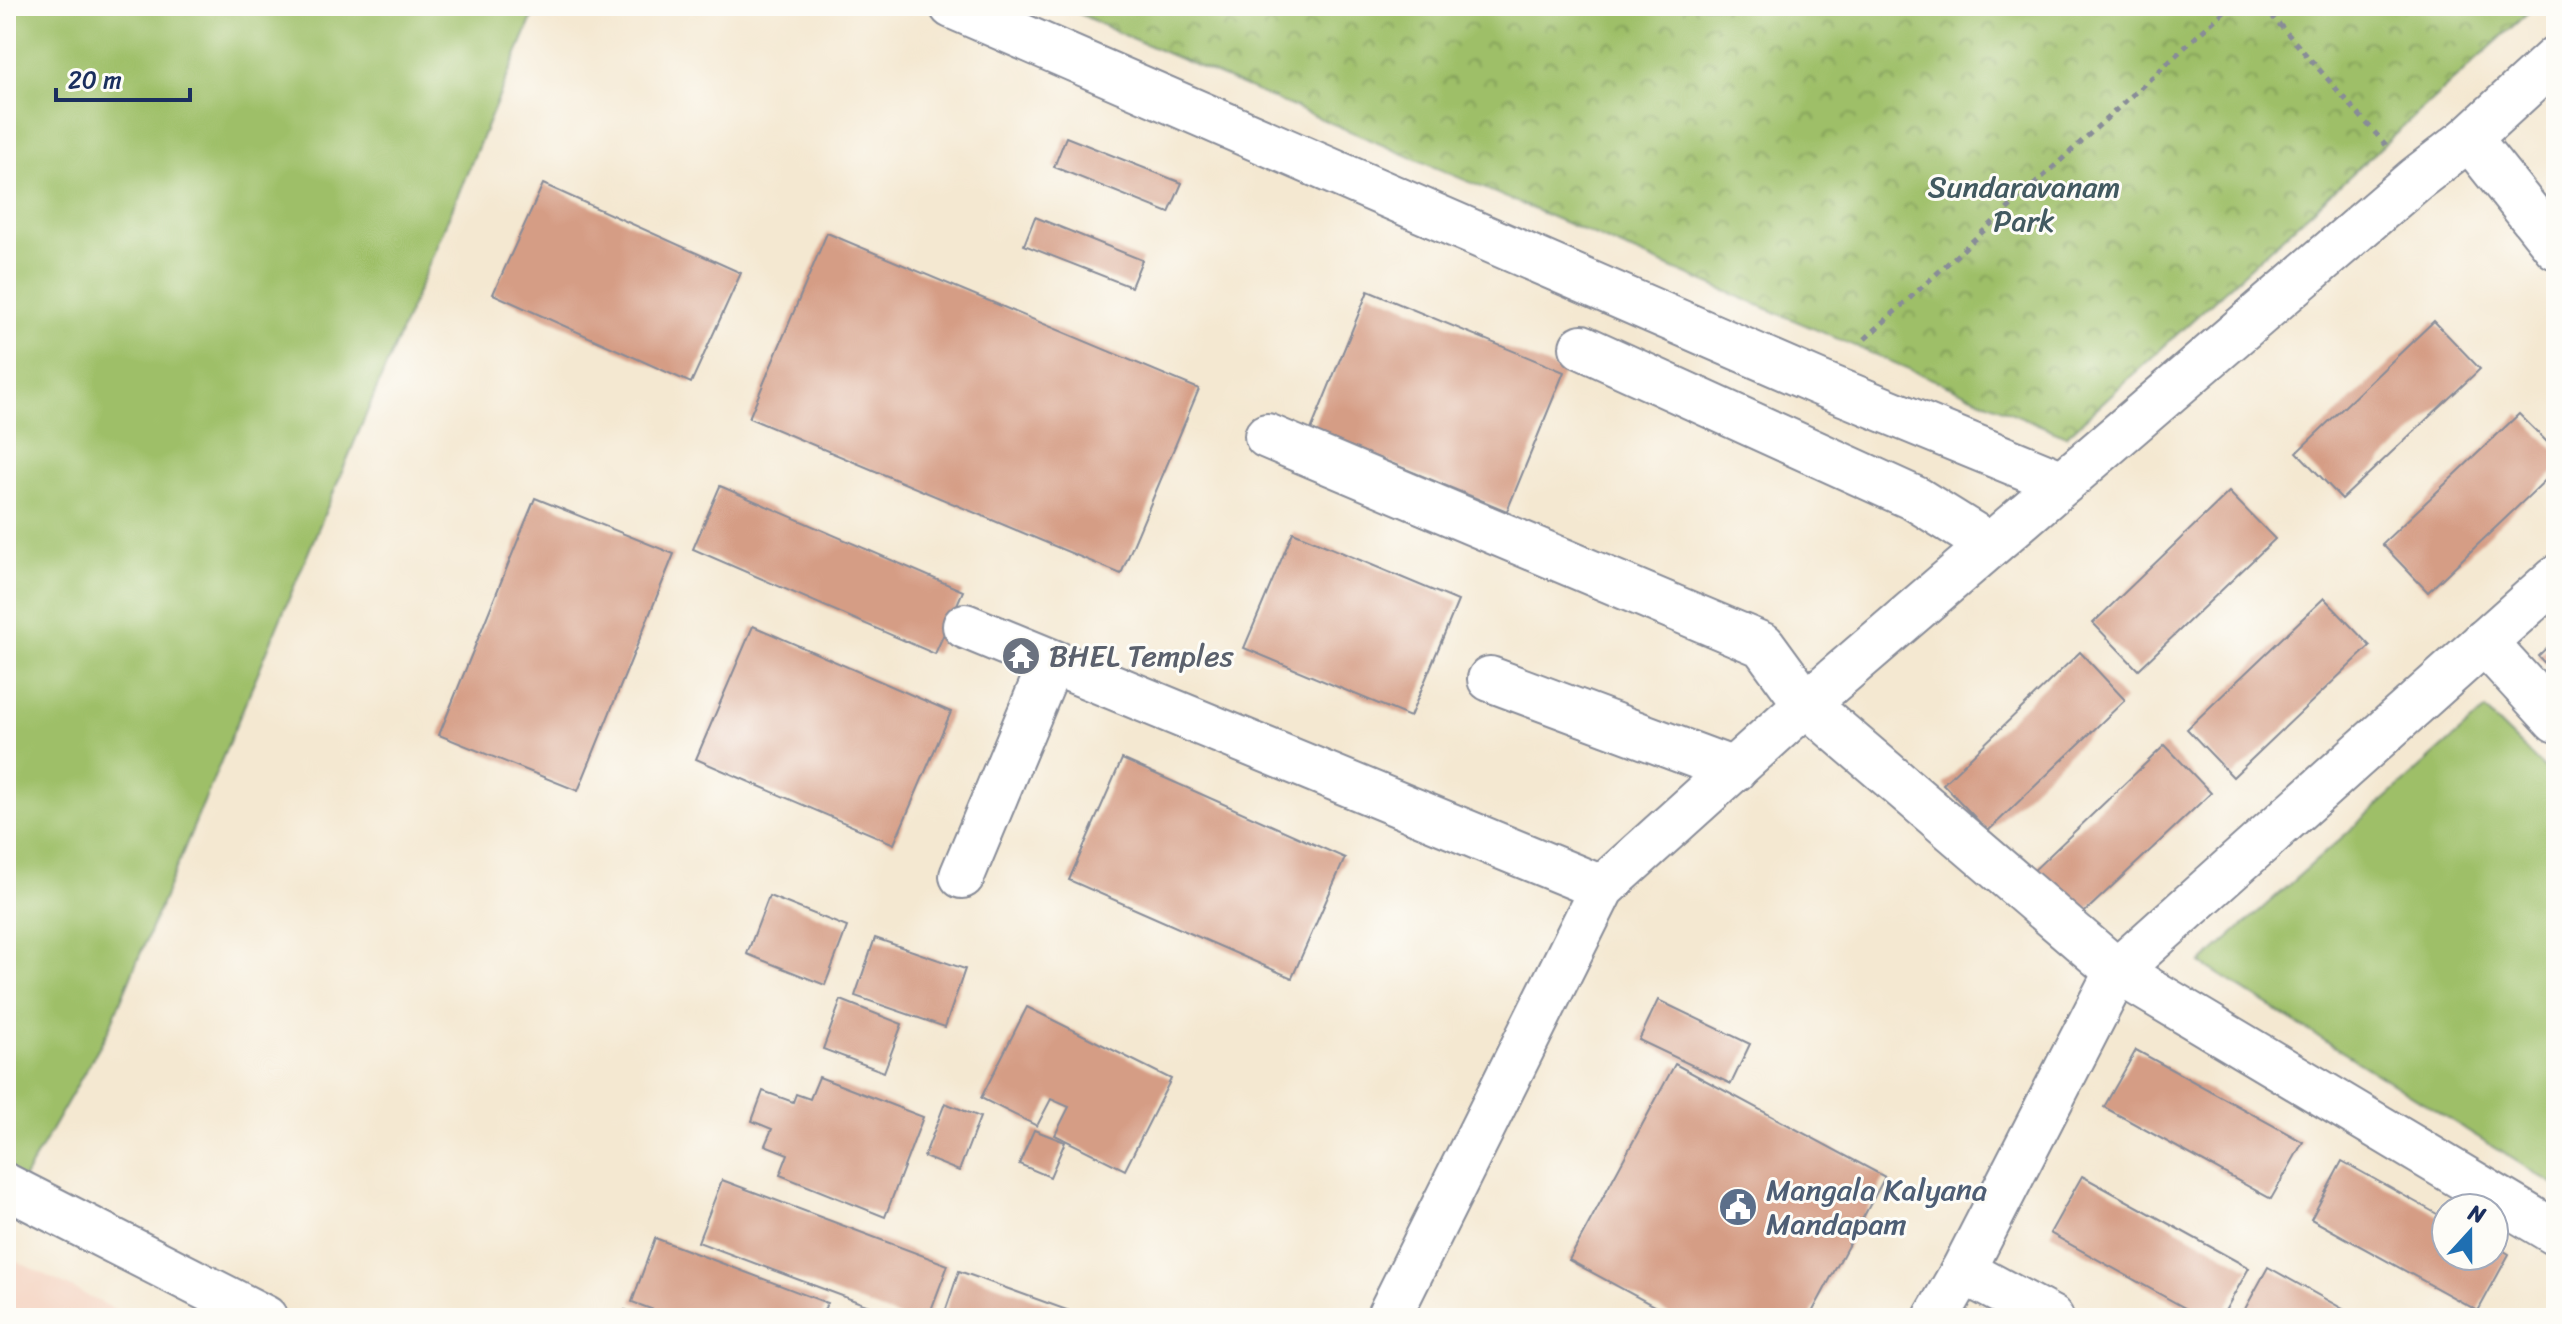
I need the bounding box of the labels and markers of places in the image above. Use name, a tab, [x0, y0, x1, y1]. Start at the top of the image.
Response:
place label: BHEL Temples	[1049, 629, 1234, 683]
temple icon: BHEL Temples	[1000, 635, 1042, 677]
place label: Mangala Kalyana Mandapam	[1766, 1163, 1987, 1251]
public building icon: Mangala Kalyana Mandapam	[1717, 1186, 1759, 1228]

